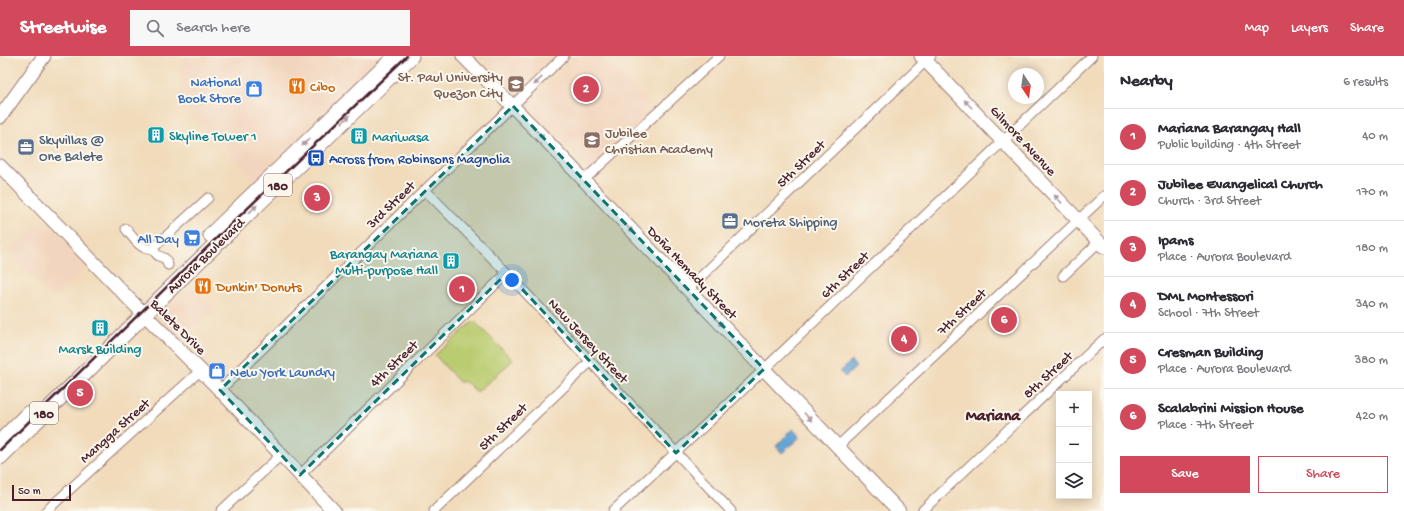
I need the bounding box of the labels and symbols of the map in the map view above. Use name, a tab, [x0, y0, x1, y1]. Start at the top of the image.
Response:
north arrow	[1008, 68, 1044, 104]
place label: St. Paul University Quezon City	[398, 70, 503, 103]
school or university icon: St. Paul University Quezon City	[506, 74, 526, 94]
pin: 2	[573, 74, 599, 104]
place label: National Book Store	[177, 75, 242, 108]
restaurant icon: Cibo	[287, 76, 307, 96]
one-way arrow	[533, 76, 543, 86]
shop icon: National Book Store	[244, 79, 264, 99]
place label: Cibo	[310, 80, 335, 97]
one-way arrow	[963, 99, 973, 109]
street label: Gilmore Avenue	[985, 103, 1060, 181]
one-way arrow	[341, 114, 351, 124]
building icon: Skyline Tower 1	[146, 125, 166, 145]
building icon: Mariwasa	[349, 126, 369, 146]
place label: Jubilee Christian Academy	[605, 126, 713, 159]
place label: Skyline Tower 1	[169, 129, 257, 146]
one-way arrow	[535, 129, 545, 139]
place label: Mariwasa	[372, 130, 430, 147]
school or university icon: Jubilee Christian Academy	[582, 130, 602, 150]
place label: Skyvillas @ One Balete	[39, 133, 104, 166]
office icon: Skyvillas @ One Balete	[16, 137, 36, 157]
one-way arrow	[301, 137, 311, 147]
street label: 5th Street	[774, 137, 831, 192]
bus stop icon: Across from Robinsons Magnolia	[306, 148, 326, 168]
place label: Across from Robinsons Magnolia	[329, 152, 511, 169]
road number: 180	[264, 174, 292, 196]
street label: 3rd Street	[363, 178, 421, 234]
pin: 3	[304, 183, 330, 213]
one-way arrow	[1053, 193, 1062, 204]
one-way arrow	[248, 204, 258, 214]
office icon: Moreta Shipping	[720, 211, 740, 231]
street label: Aurora Boulevard	[164, 214, 250, 298]
place label: Moreta Shipping	[743, 215, 837, 232]
one-way arrow	[625, 223, 634, 233]
street label: Doña Hemady Street	[642, 223, 741, 325]
supermarket icon: All Day	[182, 228, 202, 248]
place label: All Day	[137, 232, 179, 249]
place label: Barangay Mariana Multi-purpose Hall	[329, 247, 439, 280]
street label: 6th Street	[818, 248, 874, 303]
building icon: Barangay Mariana Multi-purpose Hall	[441, 251, 461, 271]
your location	[502, 270, 522, 290]
pin: 1	[449, 274, 475, 304]
restaurant icon: Dunkin' Donuts	[193, 276, 213, 296]
place label: Dunkin' Donuts	[215, 280, 302, 297]
street label: 7th Street	[934, 285, 992, 341]
street label: Balete Drive	[145, 296, 209, 360]
street label: New Jersey Street	[543, 296, 632, 389]
pin: 6	[991, 305, 1017, 335]
one-way arrow	[714, 317, 724, 327]
building icon: Marsk Building	[90, 318, 110, 338]
pin: 4	[891, 324, 917, 354]
street label: 4th Street	[367, 337, 423, 392]
place label: Marsk Building	[59, 342, 141, 359]
street label: 8th Street	[1020, 348, 1078, 403]
shop icon: New York Laundry	[207, 361, 227, 381]
place label: New York Laundry	[230, 365, 335, 382]
pin: 5	[67, 378, 93, 408]
street label: Mangga Street	[77, 395, 155, 468]
street label: 5th Street	[476, 400, 533, 455]
road number: 180	[30, 402, 58, 424]
district label: Mariana	[966, 408, 1021, 427]
one-way arrow	[804, 412, 813, 422]
scale bar	[12, 483, 71, 502]

